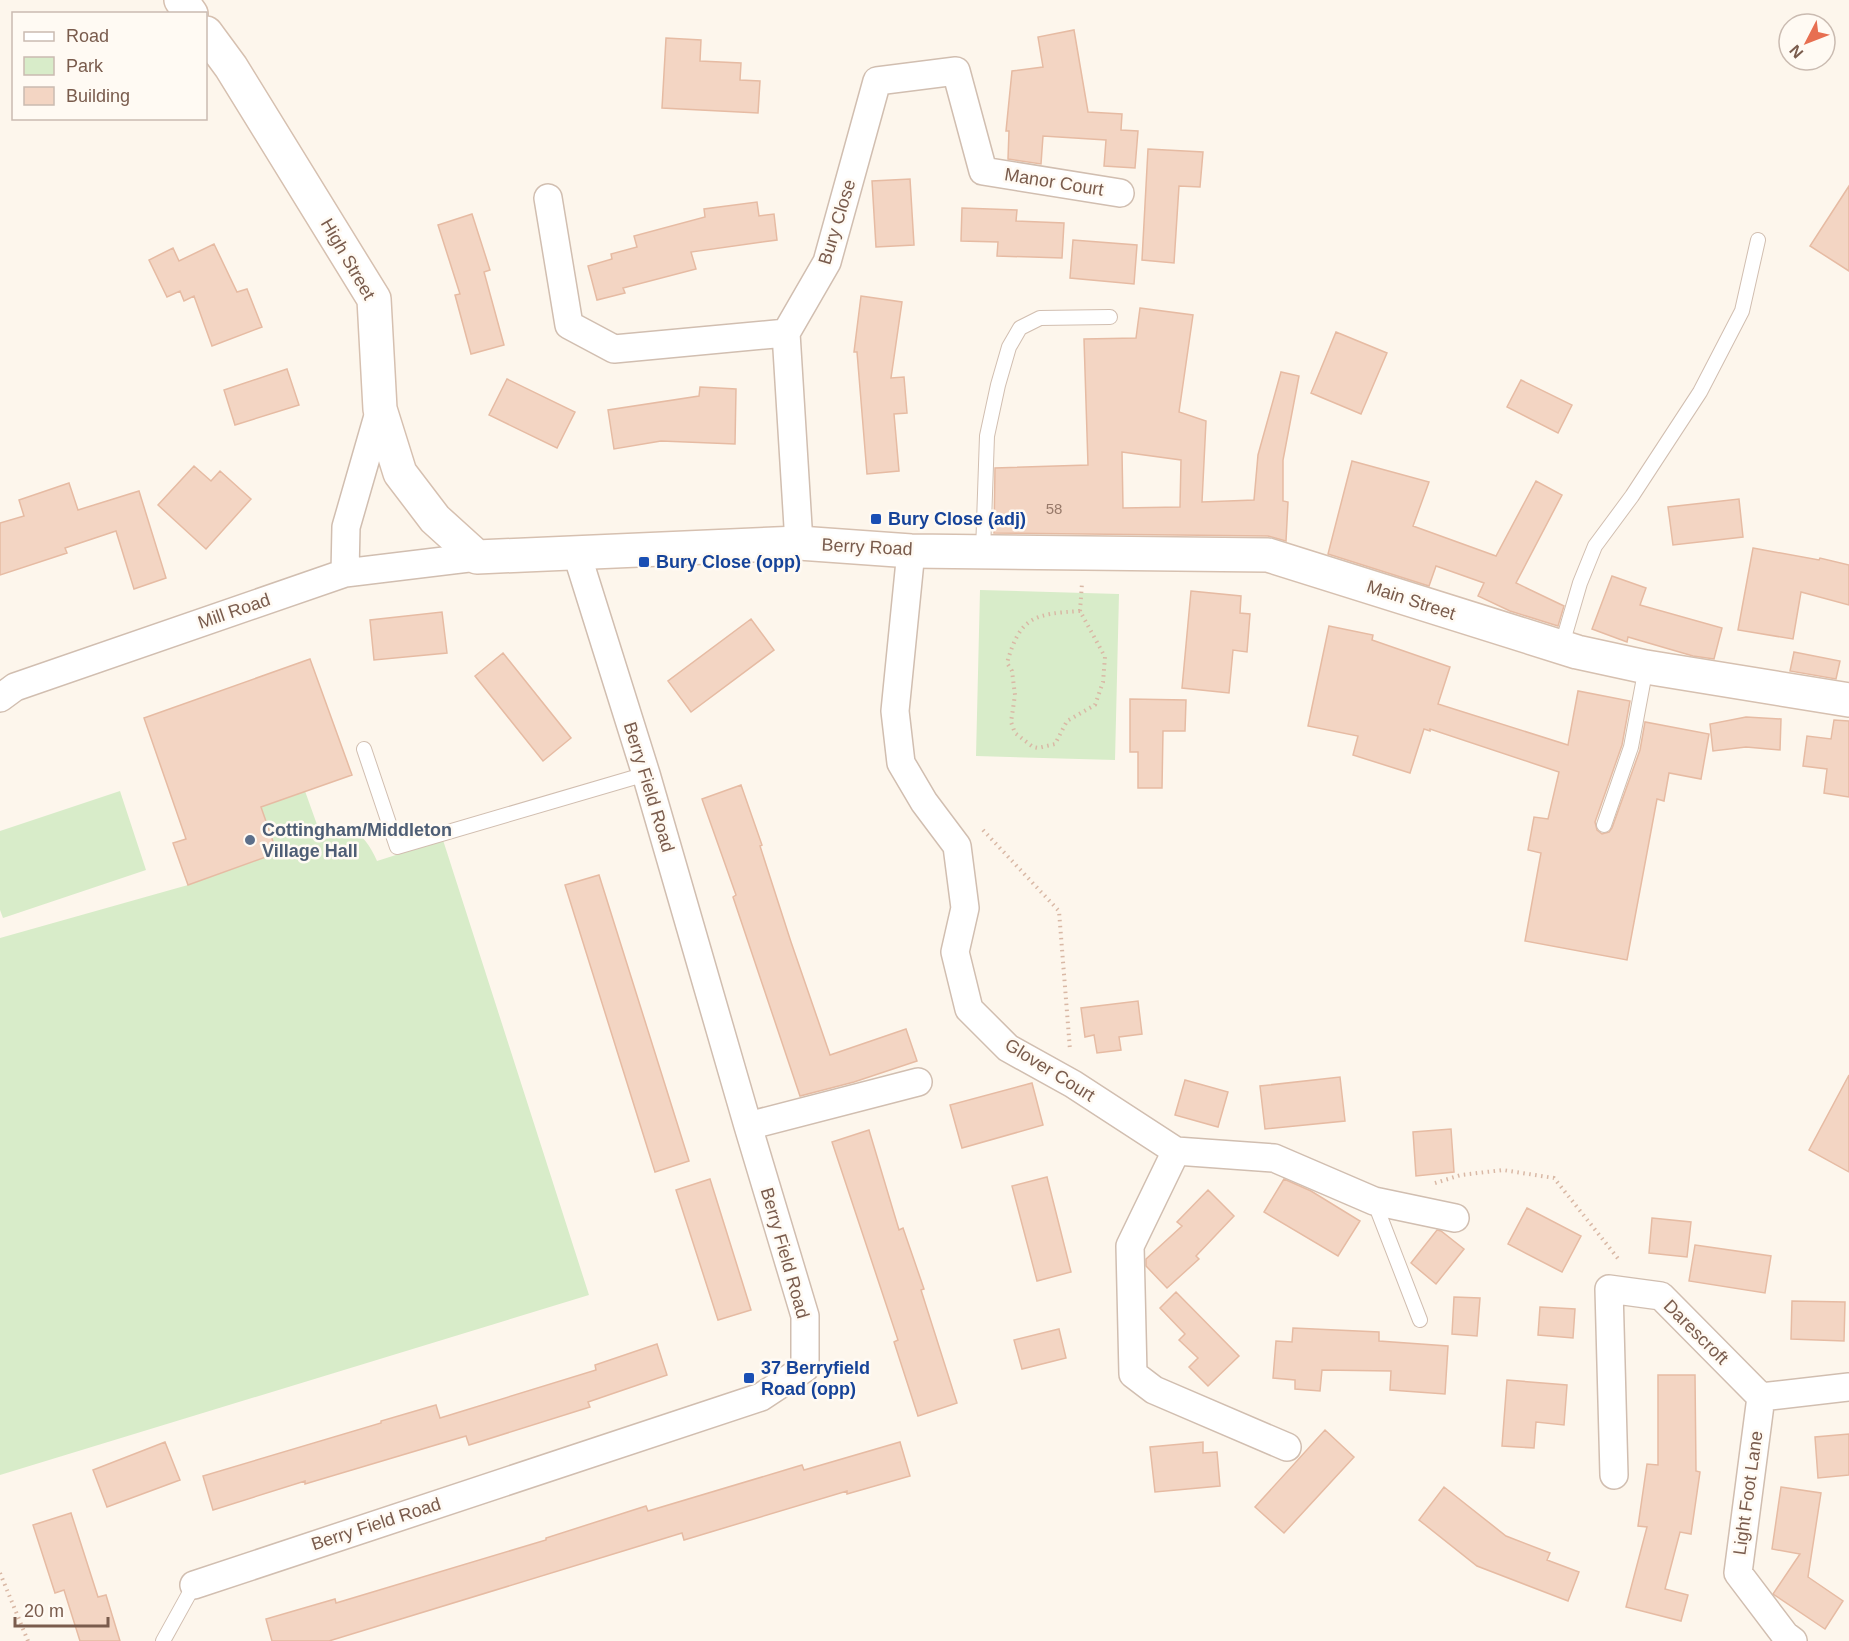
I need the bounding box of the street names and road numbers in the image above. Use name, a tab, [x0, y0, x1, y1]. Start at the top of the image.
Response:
street label: Manor Court	[1003, 164, 1105, 200]
street label: Bury Close	[815, 177, 859, 267]
street label: High Street	[317, 215, 379, 303]
street label: Berry Road	[821, 535, 913, 559]
street label: Main Street	[1364, 576, 1458, 624]
street label: Mill Road	[195, 589, 273, 633]
street label: Berry Field Road	[620, 719, 678, 855]
street label: Glover Court	[1001, 1034, 1099, 1106]
street label: Berry Field Road	[757, 1185, 813, 1321]
street label: Darescroft	[1660, 1296, 1732, 1368]
street label: Light Foot Lane	[1729, 1430, 1767, 1556]
street label: Berry Field Road	[309, 1494, 443, 1554]

